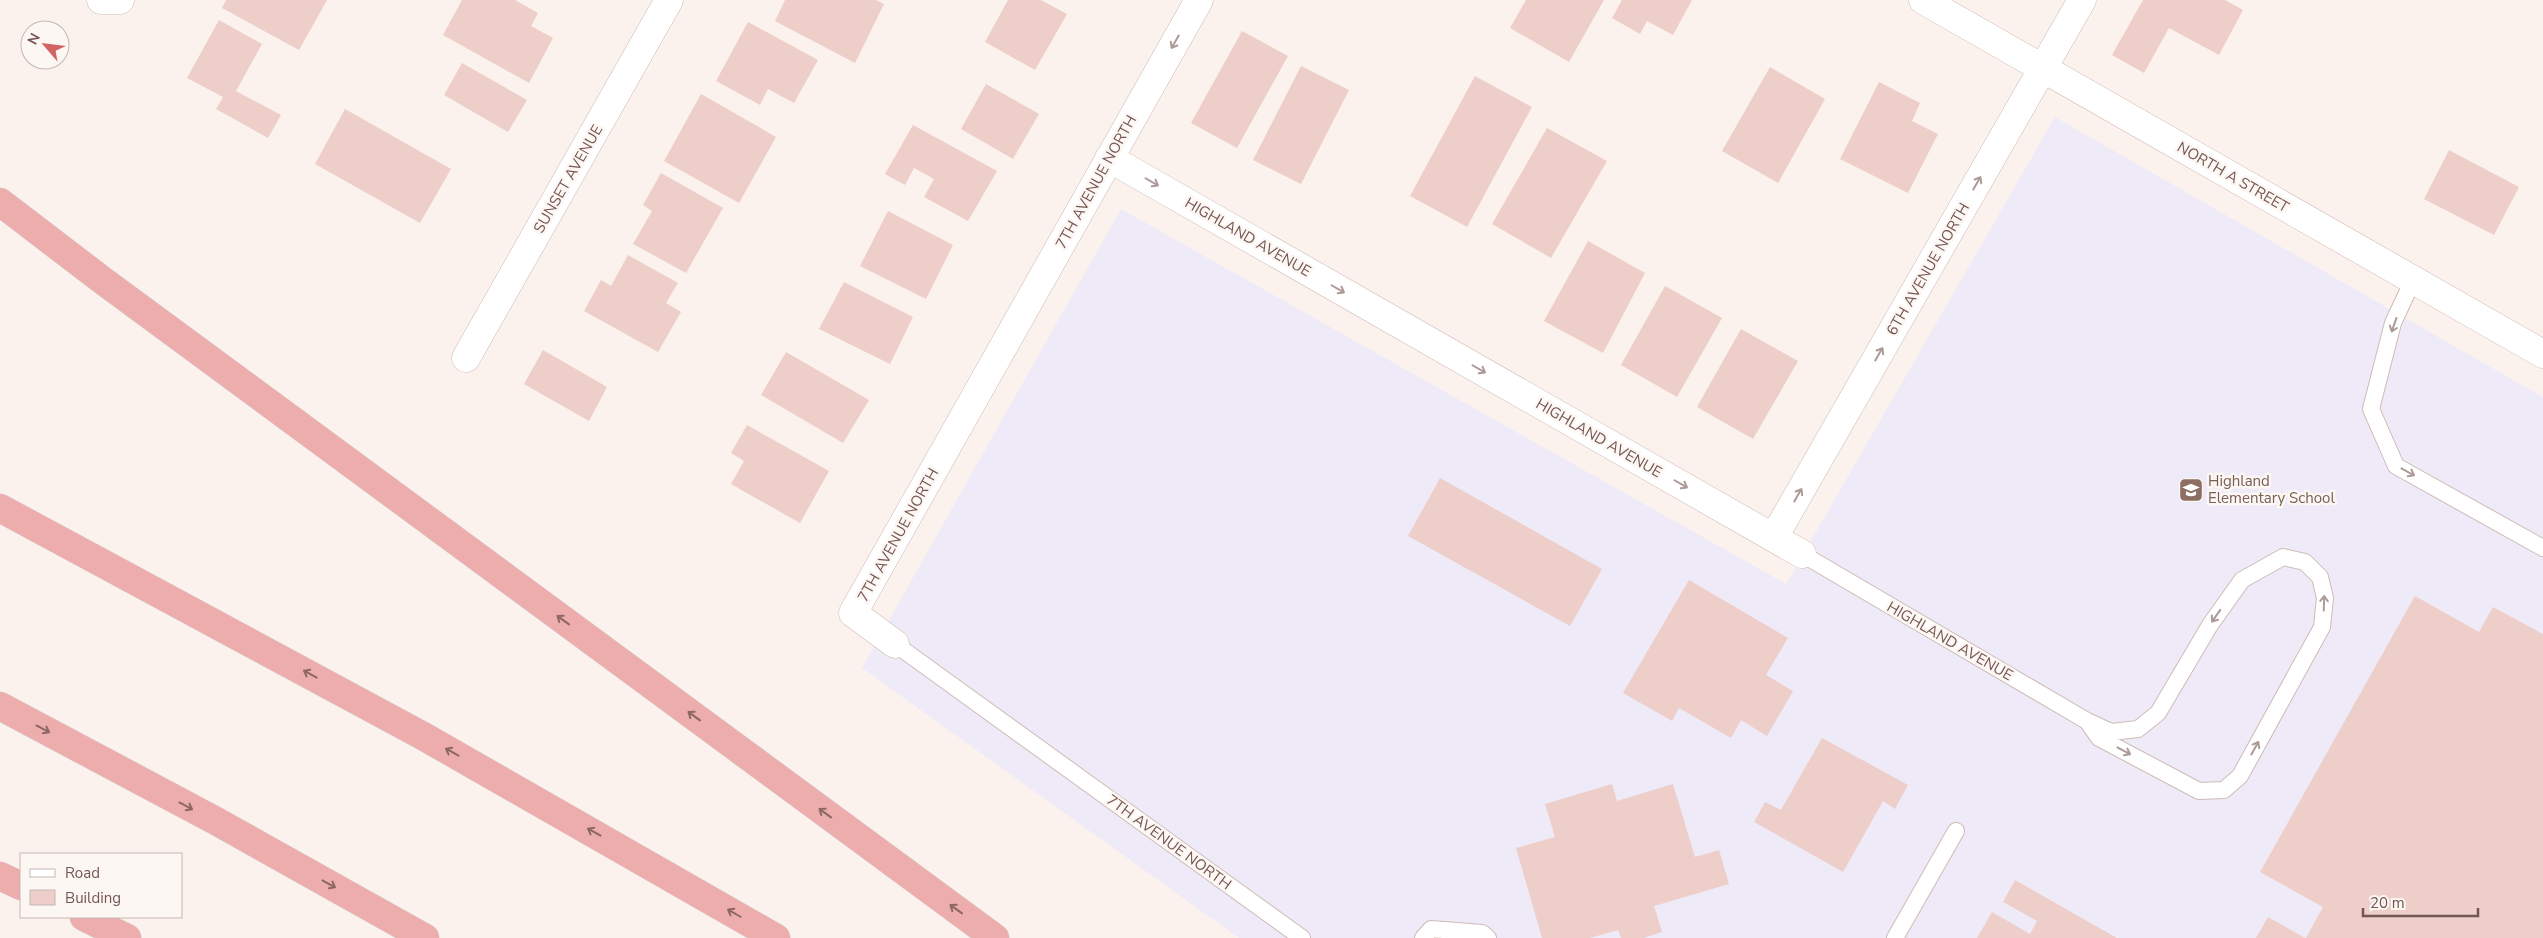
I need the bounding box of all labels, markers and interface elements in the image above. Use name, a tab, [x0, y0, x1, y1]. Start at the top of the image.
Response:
north arrow	[20, 20, 70, 70]
text: N	[23, 30, 45, 48]
one-way arrow	[1169, 35, 1179, 49]
street label: 7TH AVENUE NORTH	[1051, 112, 1141, 252]
street label: SUNSET AVENUE	[529, 121, 607, 237]
street label: NORTH A STREET	[2174, 137, 2292, 217]
one-way arrow	[1972, 175, 1982, 190]
one-way arrow	[1144, 177, 1159, 187]
street label: HIGHLAND AVENUE	[1181, 193, 1315, 281]
street label: 6TH AVENUE NORTH	[1882, 199, 1974, 339]
one-way arrow	[1331, 284, 1345, 294]
one-way arrow	[2388, 316, 2398, 332]
one-way arrow	[1875, 347, 1884, 362]
one-way arrow	[1472, 365, 1486, 375]
street label: HIGHLAND AVENUE	[1532, 394, 1666, 482]
street label: 7TH AVENUE NORTH	[853, 465, 943, 605]
one-way arrow	[2400, 468, 2414, 478]
place label: Highland Elementary School	[2208, 471, 2335, 508]
school or university icon: Highland Elementary School	[2178, 477, 2204, 503]
one-way arrow	[1674, 480, 1688, 490]
one-way arrow	[1794, 488, 1803, 503]
one-way arrow	[2320, 595, 2329, 611]
street label: HIGHLAND AVENUE	[1883, 597, 2017, 685]
one-way arrow	[2211, 609, 2221, 623]
one-way arrow	[557, 615, 571, 625]
one-way arrow	[303, 668, 318, 678]
one-way arrow	[688, 711, 701, 722]
one-way arrow	[35, 725, 50, 734]
one-way arrow	[2251, 742, 2261, 756]
one-way arrow	[2117, 746, 2132, 756]
one-way arrow	[445, 747, 460, 757]
street label: 7TH AVENUE NORTH	[1102, 790, 1236, 894]
one-way arrow	[179, 801, 194, 811]
one-way arrow	[818, 808, 832, 818]
one-way arrow	[586, 827, 601, 837]
legend	[20, 853, 182, 918]
text: Road	[65, 863, 100, 883]
one-way arrow	[321, 879, 336, 889]
scale bar	[2363, 886, 2478, 918]
text: Building	[65, 888, 121, 908]
text: 20 m	[2370, 893, 2405, 913]
one-way arrow	[949, 904, 963, 914]
one-way arrow	[728, 908, 742, 918]

